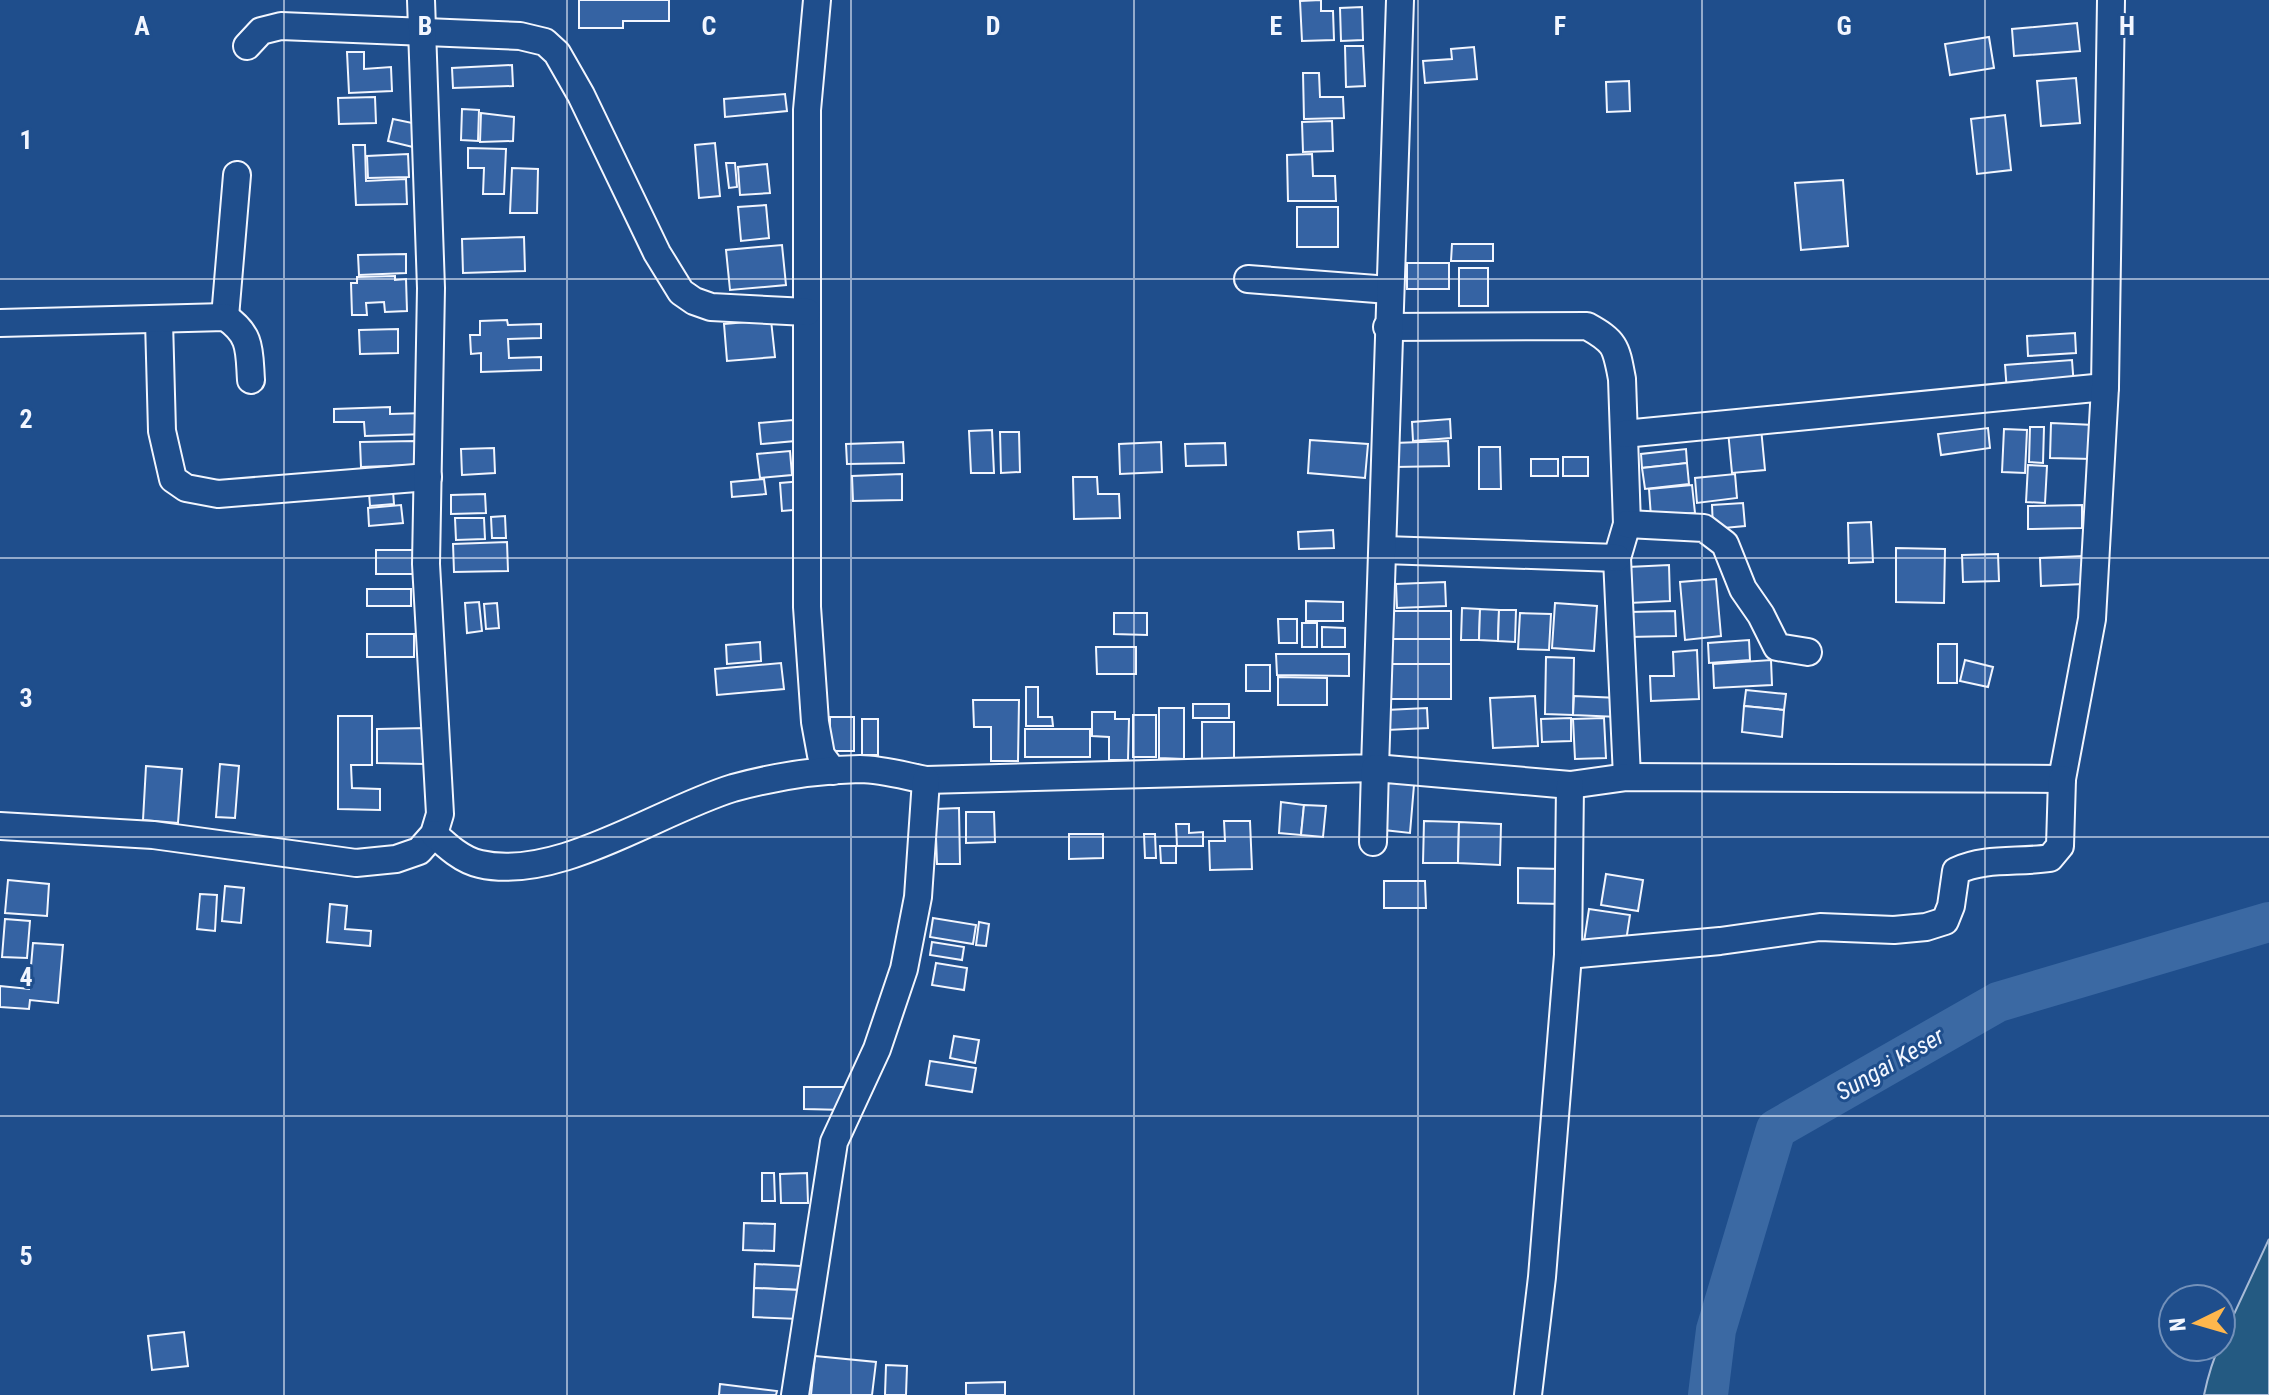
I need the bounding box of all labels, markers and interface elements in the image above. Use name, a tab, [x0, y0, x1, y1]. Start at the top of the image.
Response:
text: A	[134, 11, 150, 41]
text: B	[418, 11, 432, 41]
text: C	[702, 11, 717, 41]
text: D	[986, 11, 1000, 41]
text: E	[1270, 11, 1283, 41]
text: F	[1554, 11, 1566, 41]
text: G	[1836, 11, 1852, 41]
text: H	[2119, 11, 2135, 41]
text: 1	[19, 125, 33, 155]
text: 2	[19, 404, 33, 434]
text: 3	[19, 683, 33, 713]
text: 4	[19, 962, 33, 992]
water label: Sungai Keser	[1831, 1021, 1950, 1106]
text: 5	[19, 1241, 33, 1271]
north arrow	[2157, 1283, 2237, 1363]
text: N	[2165, 1317, 2191, 1333]

